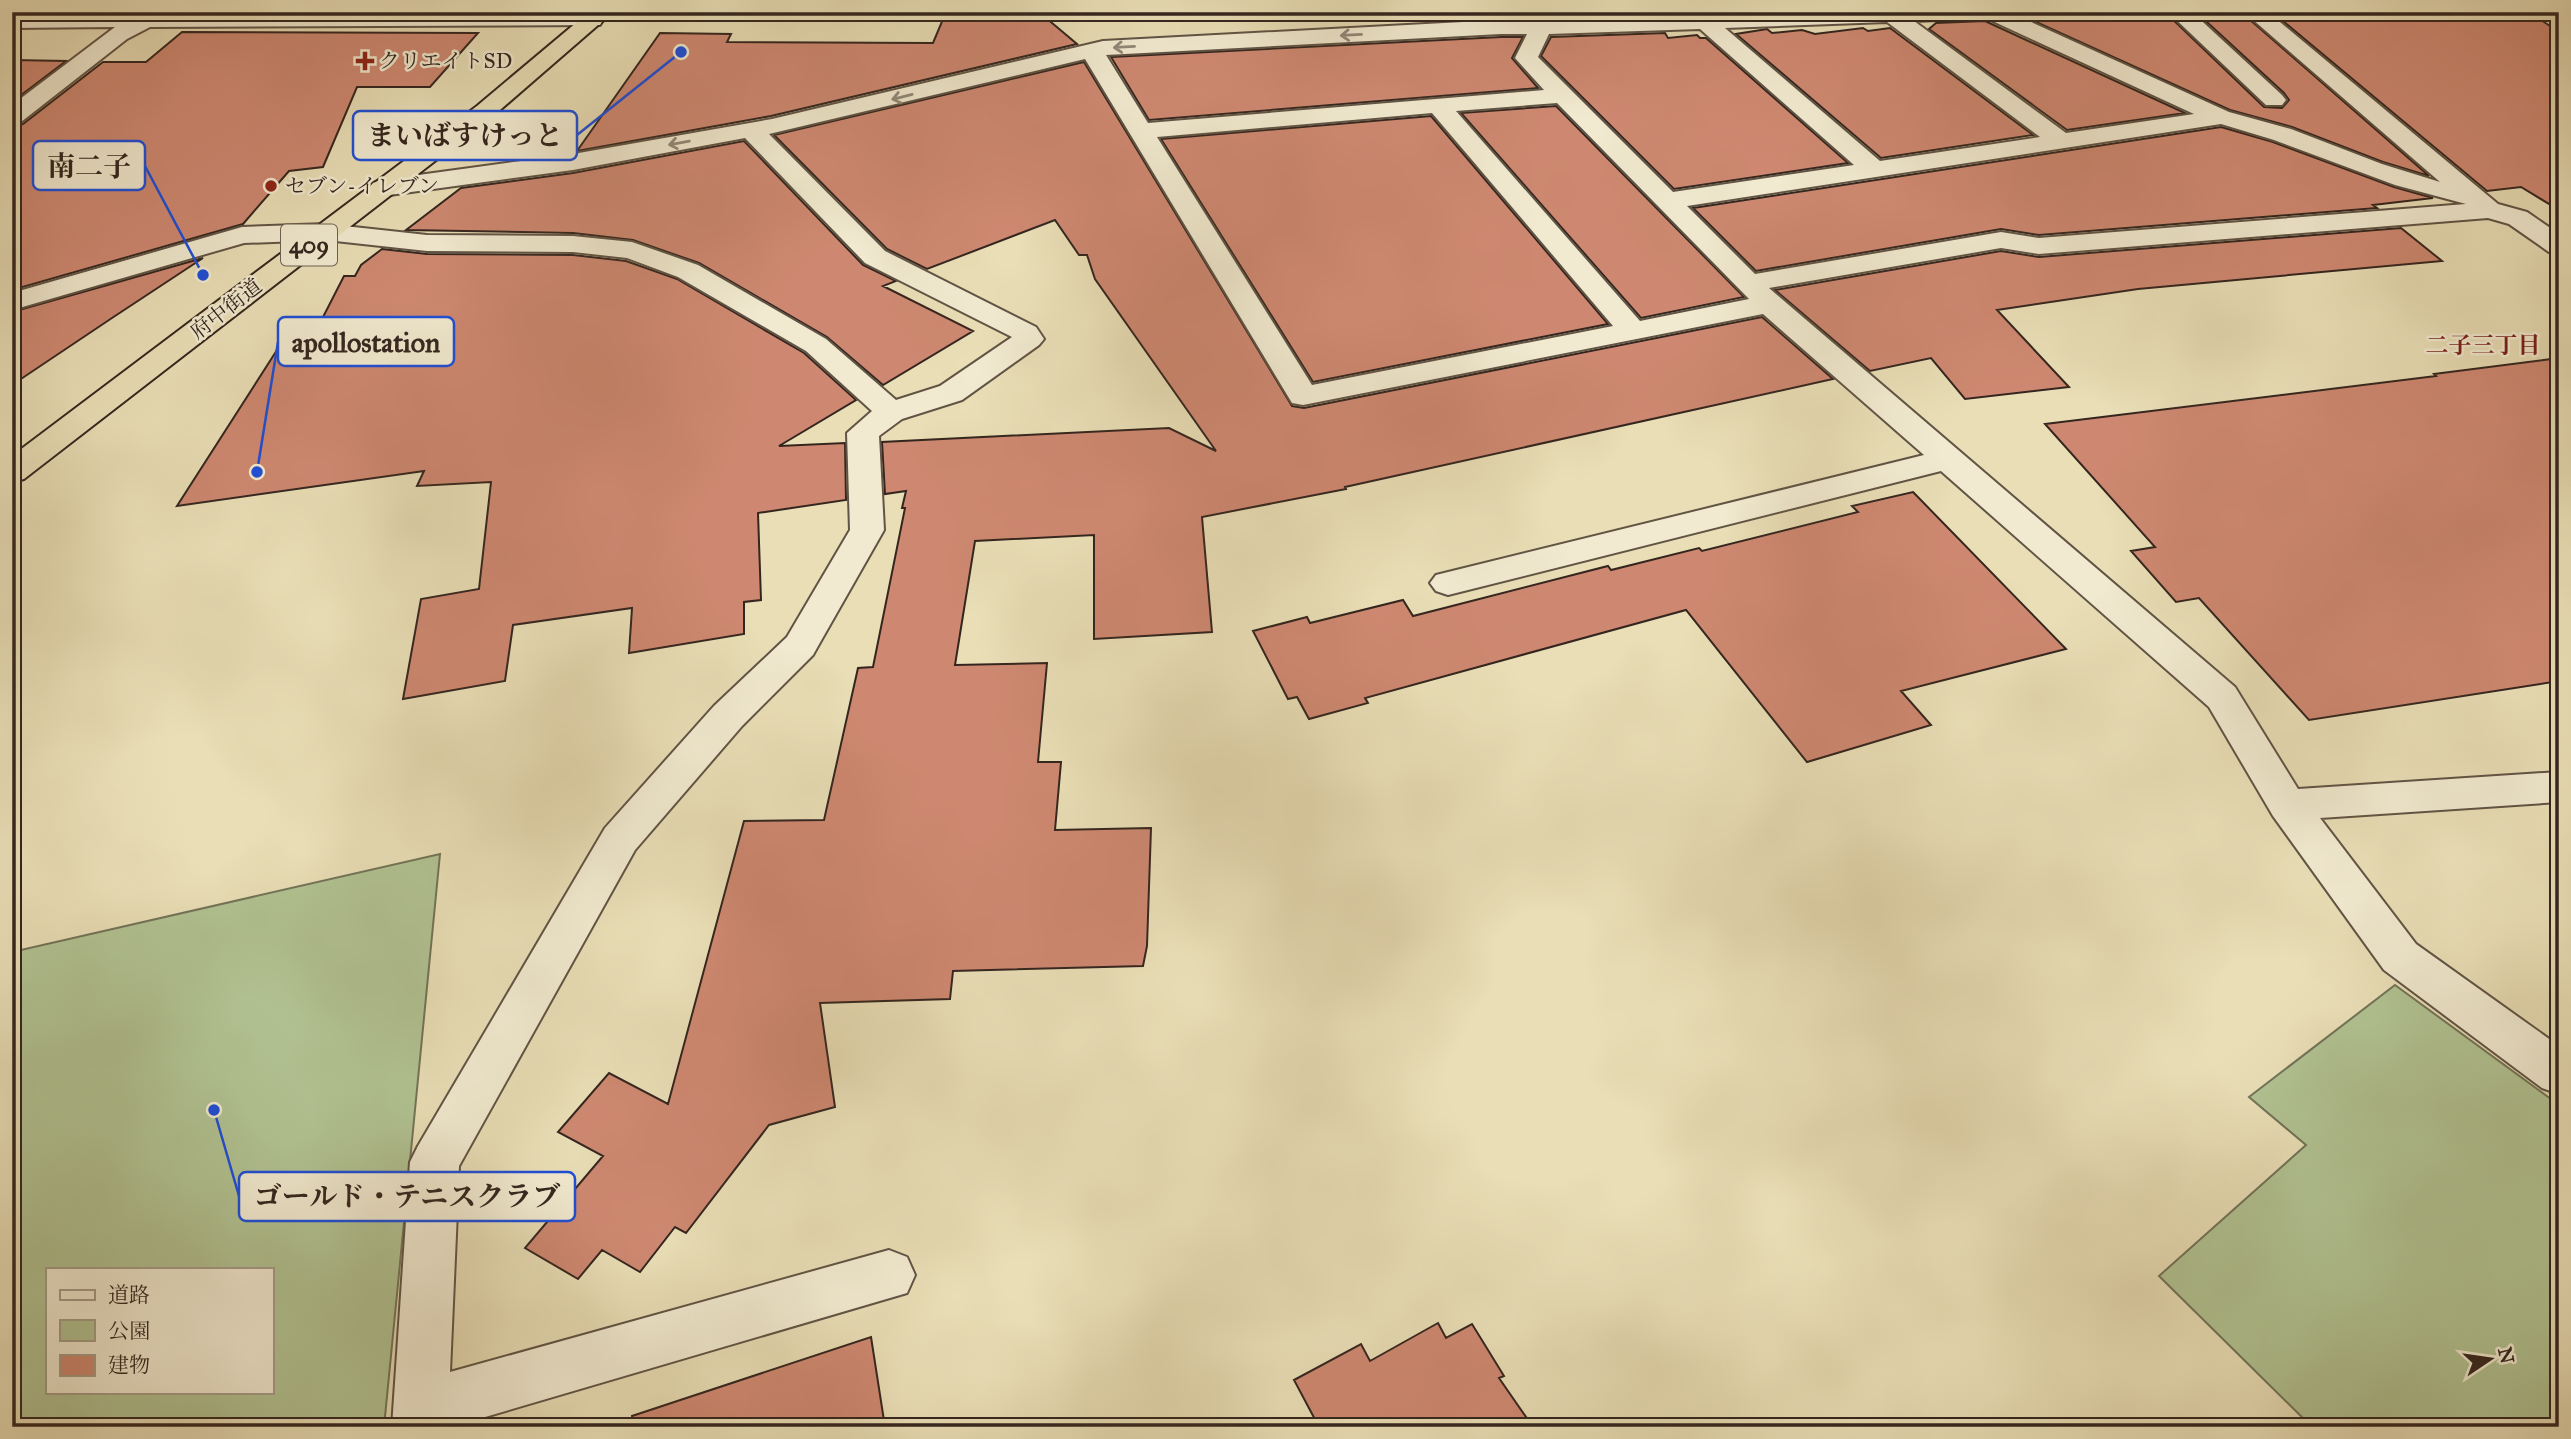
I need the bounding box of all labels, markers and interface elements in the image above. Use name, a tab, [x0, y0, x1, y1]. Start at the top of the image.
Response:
one-way arrow	[1339, 28, 1362, 41]
one-way arrow	[1113, 41, 1135, 54]
place label: クリエイトSD	[379, 48, 512, 74]
marker: クリエイトSD	[357, 53, 373, 69]
one-way arrow	[891, 91, 914, 104]
callout: まいばすけっと	[353, 111, 577, 160]
text: まいばすけっと	[367, 118, 563, 153]
one-way arrow	[668, 137, 691, 150]
callout: 南二子	[33, 141, 145, 190]
text: 南二子	[47, 149, 131, 184]
place label: セブン-イレブン	[285, 173, 439, 199]
marker: セブン-イレブン	[263, 178, 279, 194]
road number: 409	[281, 224, 337, 266]
street label: 府中街道	[185, 273, 267, 345]
callout: apollostation	[278, 317, 454, 366]
text: apollostation	[292, 325, 440, 360]
district label: 二子三丁目	[2426, 331, 2541, 359]
callout: ゴールド・テニスクラブ	[239, 1172, 575, 1221]
text: ゴールド・テニスクラブ	[254, 1179, 560, 1214]
legend	[46, 1268, 273, 1394]
text: 道路	[108, 1282, 150, 1308]
text: 公園	[108, 1318, 150, 1344]
north arrow	[2456, 1324, 2526, 1394]
text: N	[2493, 1345, 2519, 1366]
text: 建物	[108, 1352, 150, 1378]

